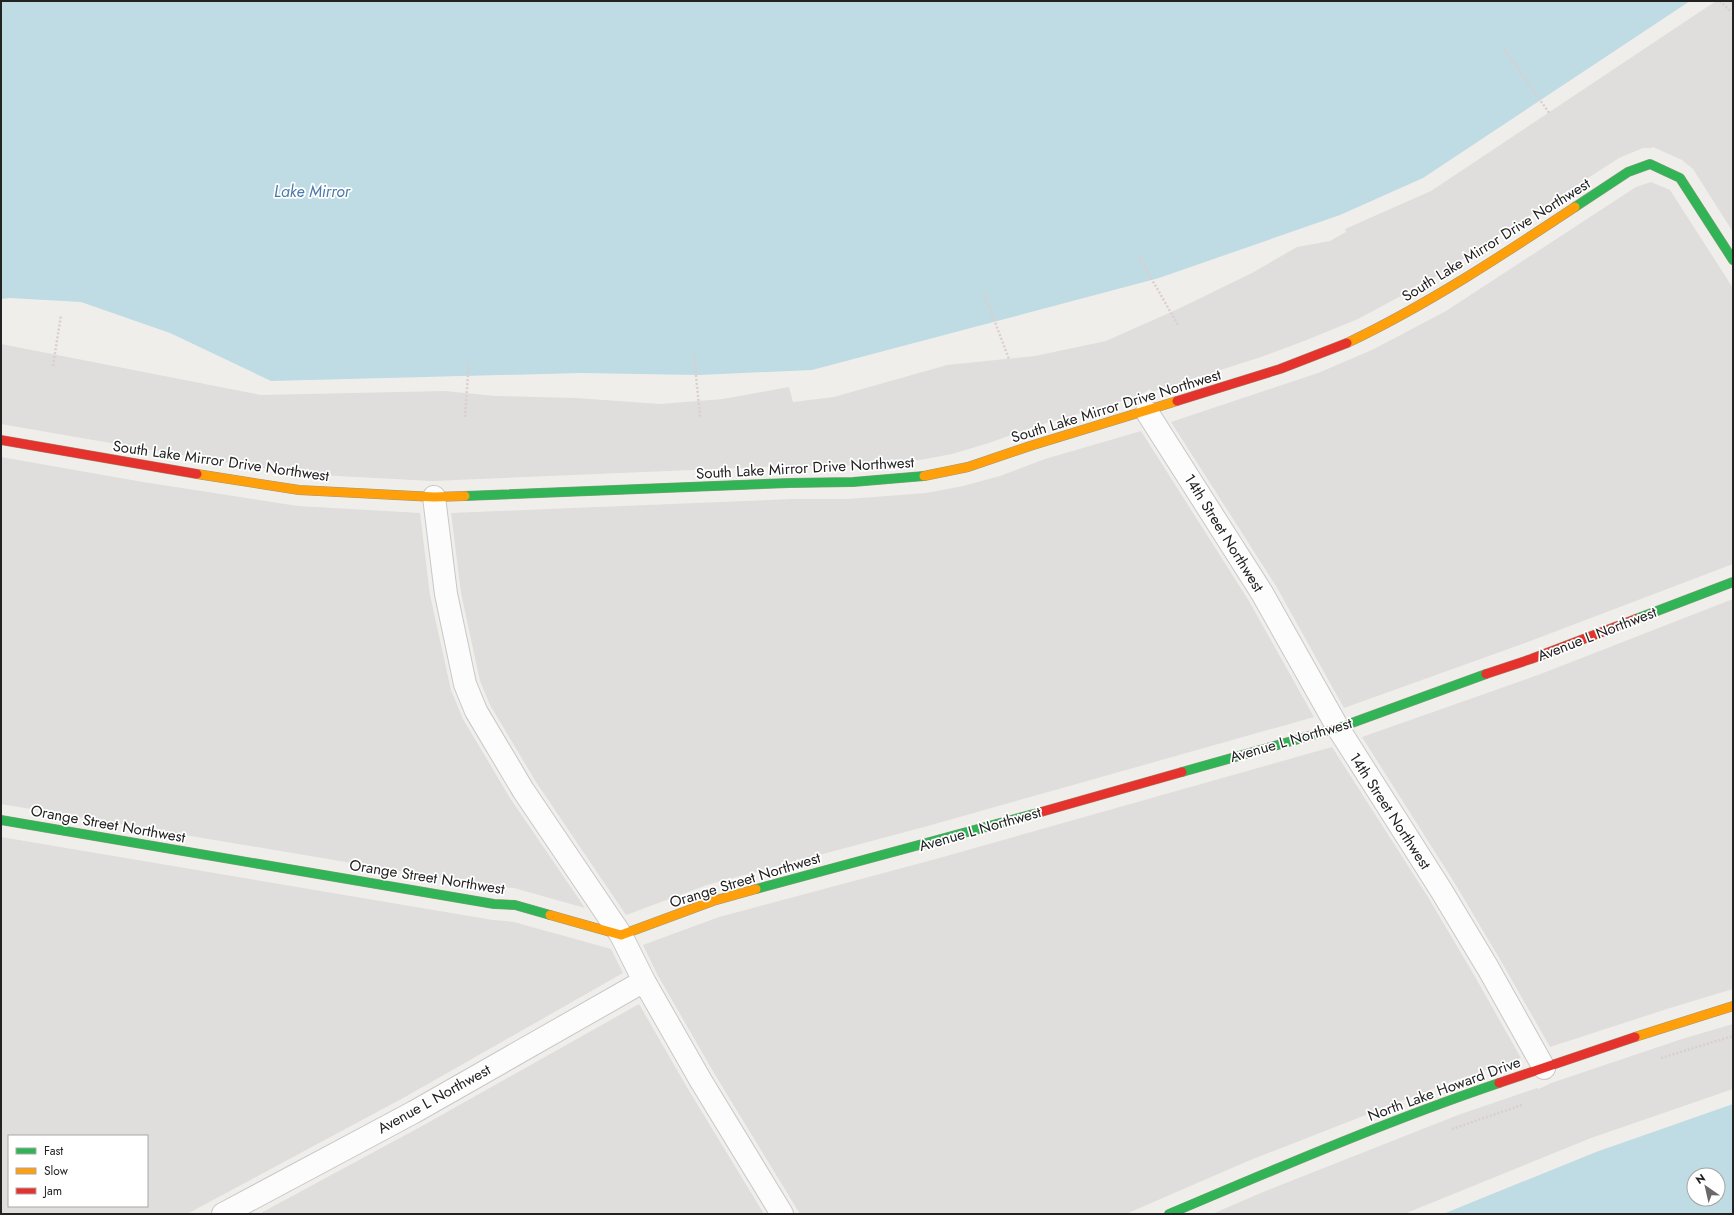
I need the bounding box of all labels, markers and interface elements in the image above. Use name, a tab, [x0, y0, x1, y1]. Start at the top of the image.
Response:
street label: South Lake Mirror Drive Northwest	[1398, 173, 1595, 307]
water label: Lake Mirror	[274, 180, 352, 203]
street label: South Lake Mirror Drive Northwest	[1008, 363, 1224, 448]
street label: South Lake Mirror Drive Northwest	[111, 435, 331, 487]
street label: South Lake Mirror Drive Northwest	[695, 451, 915, 485]
street label: 14th Street Northwest	[1179, 470, 1269, 597]
street label: Avenue L Northwest	[1534, 601, 1660, 667]
street label: Avenue L Northwest	[1227, 712, 1355, 768]
street label: 14th Street Northwest	[1344, 748, 1436, 874]
street label: Orange Street Northwest	[29, 800, 188, 849]
street label: Avenue L Northwest	[916, 801, 1044, 857]
street label: Orange Street Northwest	[667, 846, 824, 913]
street label: Orange Street Northwest	[348, 854, 507, 900]
street label: North Lake Howard Drive	[1365, 1051, 1524, 1127]
street label: Avenue L Northwest	[373, 1059, 495, 1139]
legend	[8, 1135, 148, 1207]
text: Fast	[44, 1142, 63, 1160]
text: Slow	[44, 1162, 69, 1180]
north arrow	[1686, 1167, 1726, 1207]
text: N	[1692, 1170, 1709, 1188]
text: Jam	[42, 1182, 62, 1200]

